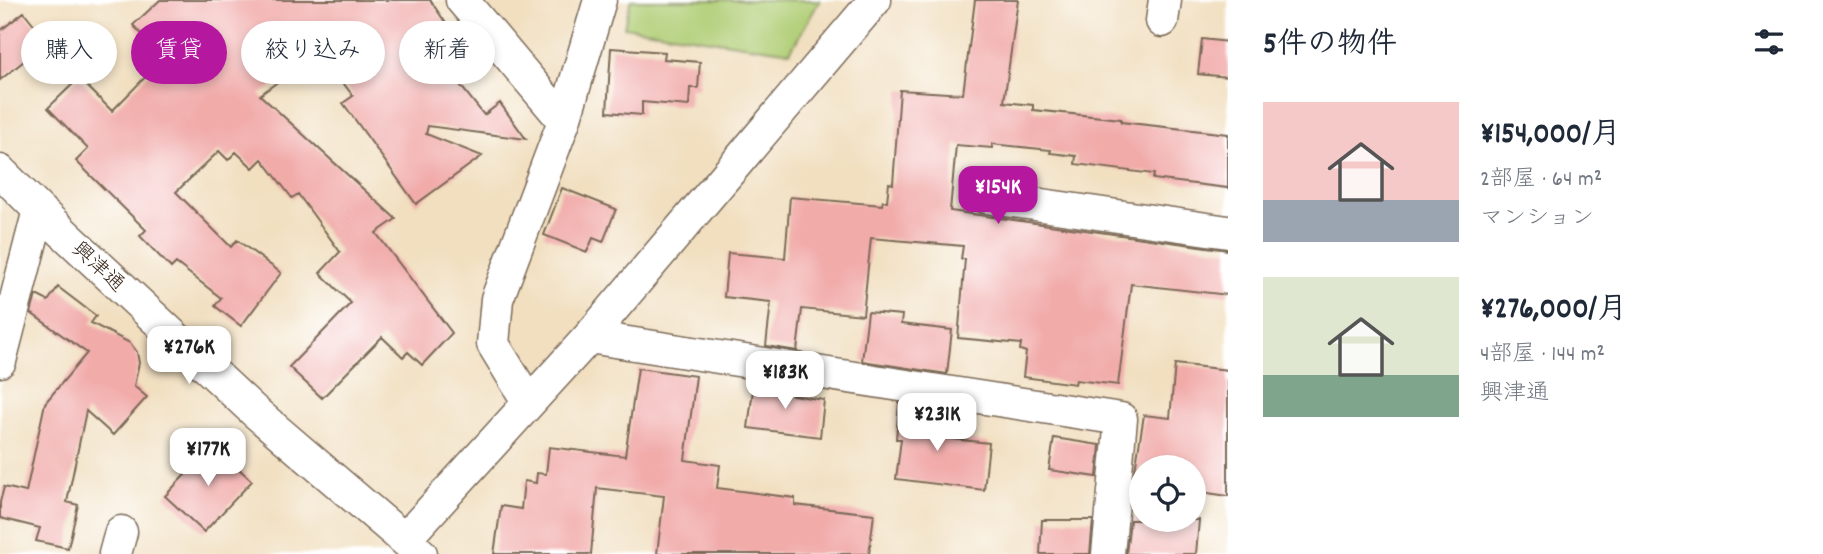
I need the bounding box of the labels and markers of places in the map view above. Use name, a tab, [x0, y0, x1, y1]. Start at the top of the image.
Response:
pin: ¥154K	[949, 166, 1047, 226]
pin: ¥276K	[140, 326, 238, 386]
pin: ¥183K	[736, 352, 834, 411]
pin: ¥231K	[888, 393, 986, 453]
pin: ¥177K	[159, 428, 257, 488]

